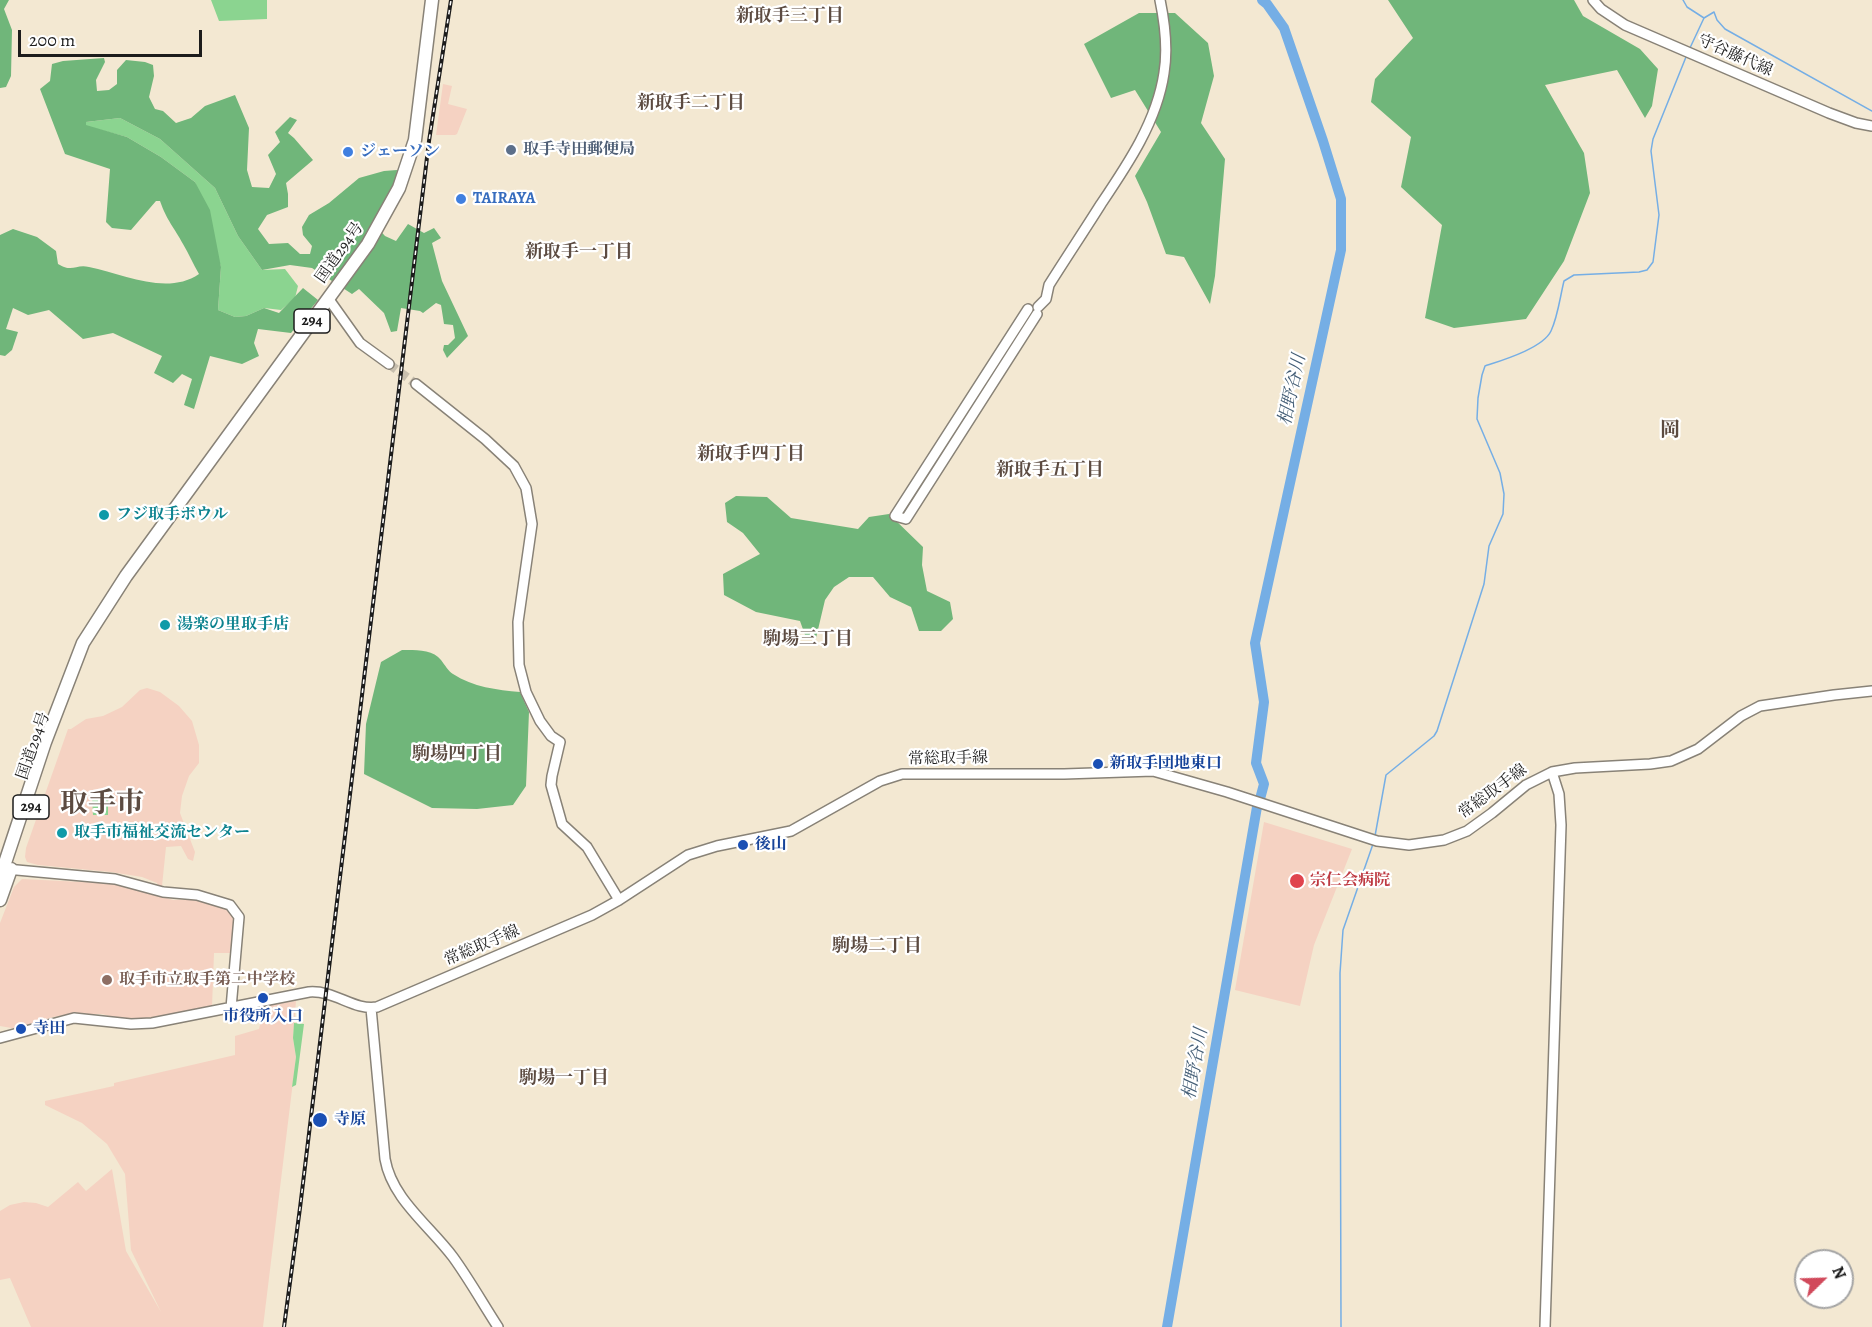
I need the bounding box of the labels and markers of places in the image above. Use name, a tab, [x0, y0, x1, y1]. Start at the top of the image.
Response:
place label: 取手寺田郵便局	[523, 140, 635, 160]
place label: ジェーソン	[360, 142, 440, 162]
marker: 取手寺田郵便局	[504, 143, 518, 157]
marker: ジェーソン	[341, 145, 355, 159]
place label: TAIRAYA	[473, 189, 536, 209]
marker: TAIRAYA	[454, 192, 468, 206]
place label: フジ取手ボウル	[116, 505, 228, 525]
marker: フジ取手ボウル	[97, 508, 111, 522]
place label: 湯楽の里取手店	[177, 615, 289, 635]
marker: 湯楽の里取手店	[158, 618, 172, 632]
place label: 新取手団地東口	[1110, 754, 1222, 774]
marker: 新取手団地東口	[1091, 757, 1105, 771]
place label: 取手市福祉交流センター	[74, 823, 250, 843]
marker: 取手市福祉交流センター	[55, 826, 69, 840]
place label: 後山	[755, 835, 787, 855]
marker: 後山	[736, 838, 750, 852]
place label: 宗仁会病院	[1310, 871, 1390, 891]
marker: 宗仁会病院	[1288, 872, 1306, 890]
place label: 取手市立取手第二中学校	[119, 970, 295, 990]
marker: 取手市立取手第二中学校	[100, 973, 114, 987]
marker: 市役所入口	[256, 991, 270, 1005]
place label: 市役所入口	[223, 1007, 303, 1027]
place label: 寺田	[33, 1019, 65, 1039]
marker: 寺田	[14, 1022, 28, 1036]
place label: 寺原	[334, 1110, 366, 1130]
marker: 寺原	[311, 1111, 329, 1129]

